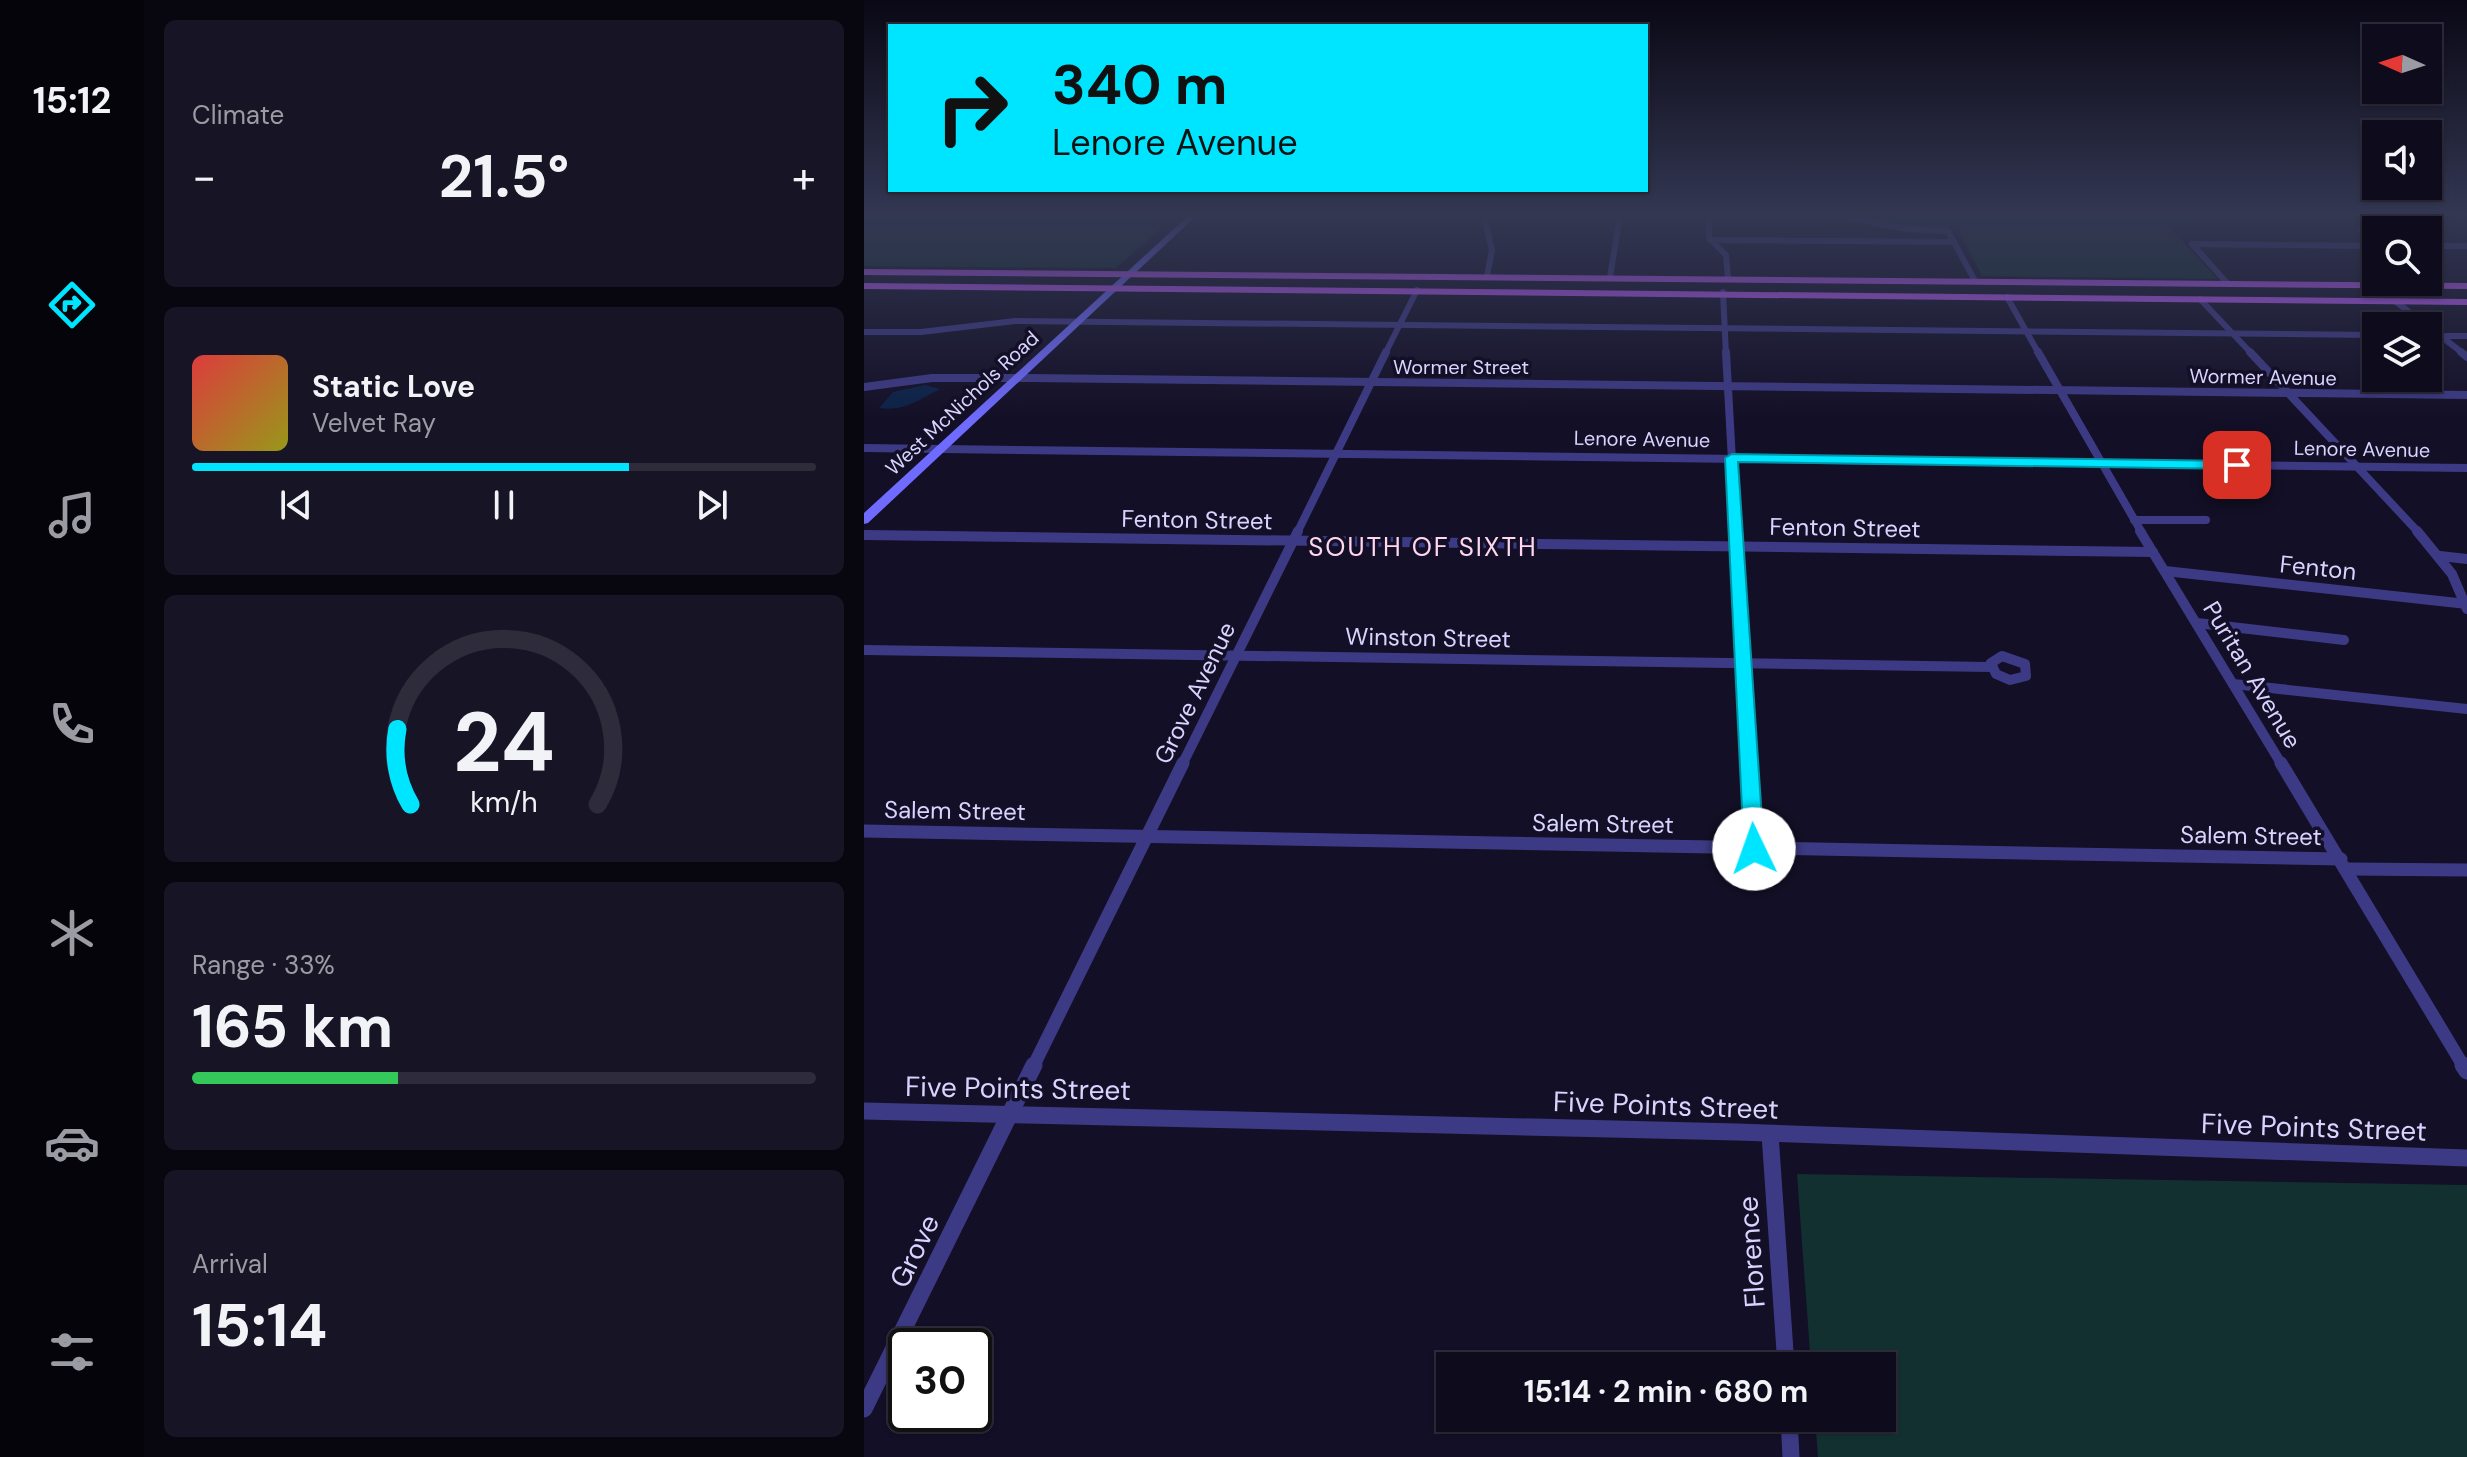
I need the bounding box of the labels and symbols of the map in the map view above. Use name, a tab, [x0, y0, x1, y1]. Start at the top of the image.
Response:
north arrow	[2362, 24, 2442, 104]
street label: West McNichols Road	[880, 325, 1044, 481]
street label: Wormer Street	[1393, 354, 1529, 380]
street label: Wormer Avenue	[2189, 363, 2337, 391]
street label: Lenore Avenue	[1574, 425, 1710, 453]
pin	[2203, 431, 2271, 499]
street label: Lenore Avenue	[2294, 435, 2430, 463]
street label: Fenton Street	[1121, 503, 1273, 536]
street label: Fenton Street	[1769, 511, 1921, 544]
district label: SOUTH OF SIXTH	[1308, 530, 1538, 564]
street label: Fenton	[2278, 548, 2358, 587]
street label: Puritan Avenue	[2196, 595, 2309, 754]
street label: Grove Avenue	[1147, 617, 1242, 769]
street label: Winston Street	[1345, 621, 1511, 654]
street label: Salem Street	[884, 794, 1026, 827]
street label: Salem Street	[1532, 807, 1674, 840]
position arrow	[1712, 807, 1796, 891]
street label: Salem Street	[2180, 819, 2322, 852]
street label: Five Points Street	[905, 1068, 1131, 1109]
street label: Five Points Street	[1553, 1083, 1779, 1128]
street label: Five Points Street	[2201, 1105, 2427, 1150]
street label: Florence	[1729, 1195, 1774, 1309]
street label: Grove	[881, 1209, 948, 1294]
speed limit sign: 30	[888, 1328, 992, 1432]

